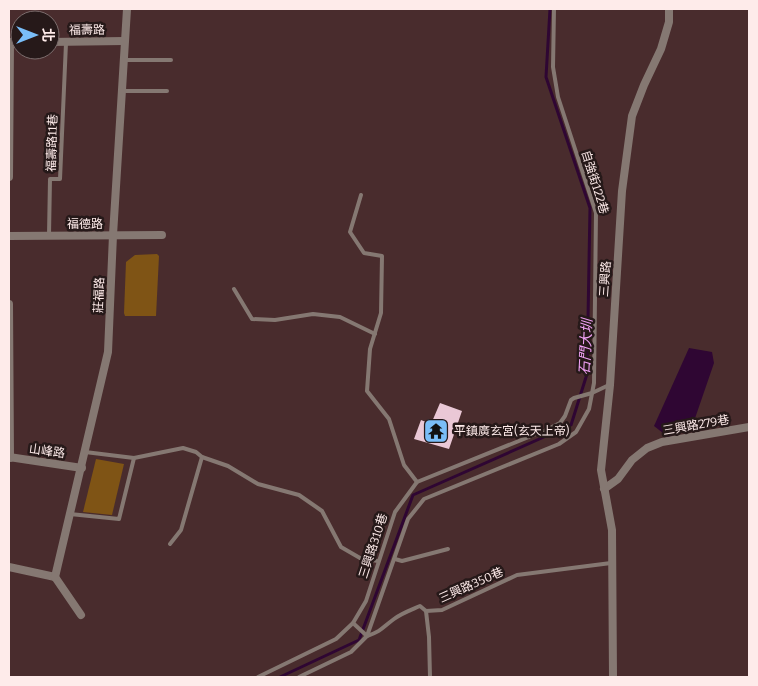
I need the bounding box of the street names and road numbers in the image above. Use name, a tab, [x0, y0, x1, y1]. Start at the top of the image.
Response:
street label: 福壽路	[69, 23, 105, 37]
street label: 福壽路11巷	[44, 114, 60, 172]
street label: 自強街122巷	[579, 148, 611, 216]
street label: 福德路	[67, 217, 103, 231]
street label: 三興路	[597, 261, 613, 297]
street label: 莊福路	[91, 277, 107, 313]
street label: 三興路279巷	[662, 412, 730, 438]
street label: 山峰路	[28, 442, 66, 460]
street label: 三興路310巷	[356, 512, 390, 580]
street label: 三興路350巷	[437, 565, 505, 605]

